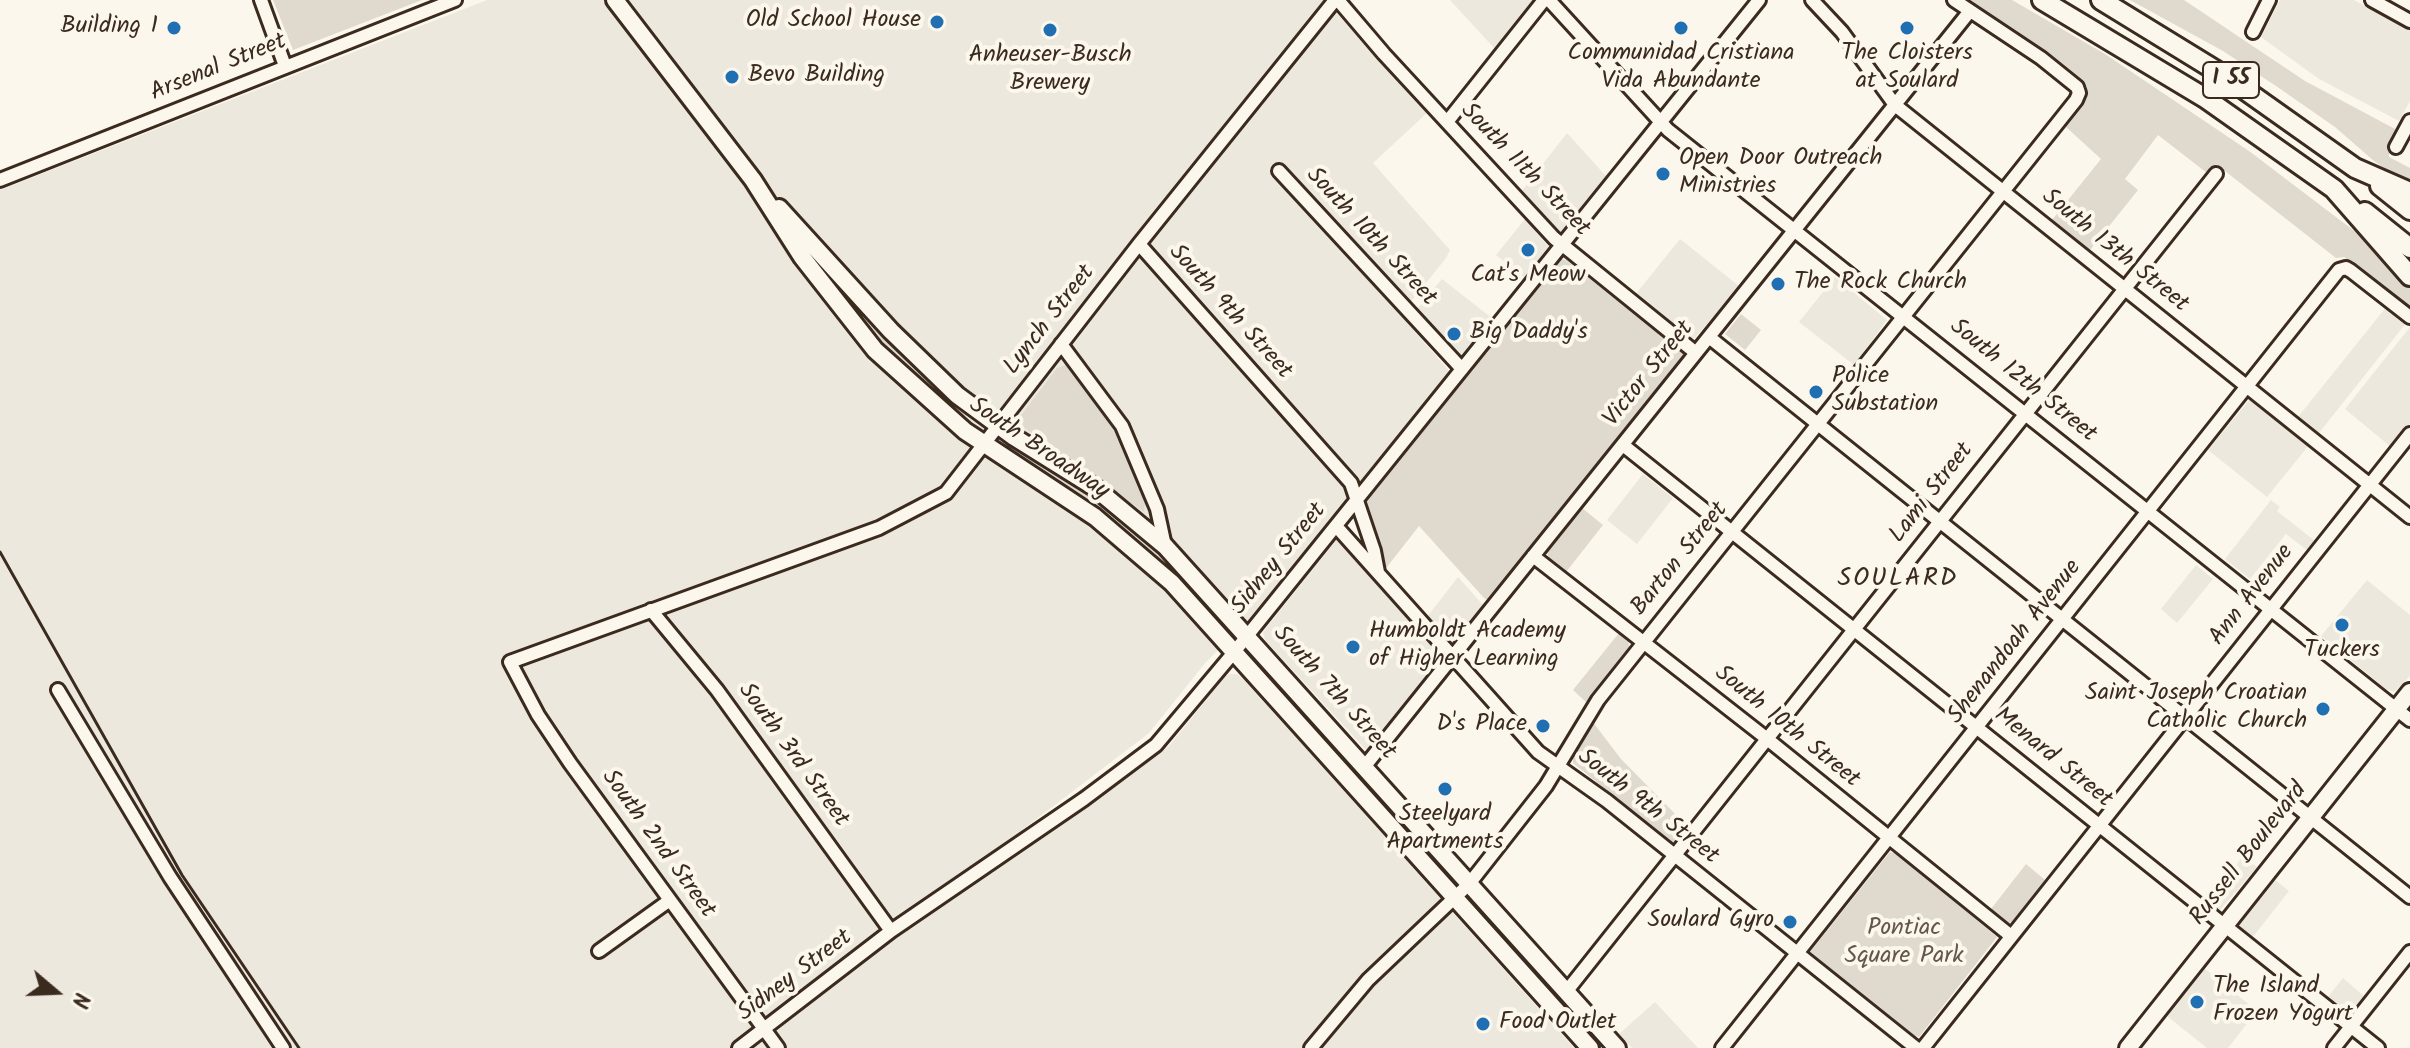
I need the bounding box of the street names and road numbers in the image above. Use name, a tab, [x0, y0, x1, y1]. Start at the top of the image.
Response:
street label: Arsenal Street	[147, 29, 291, 109]
road number: I 55	[2203, 62, 2259, 98]
street label: South 11th Street	[1453, 98, 1595, 244]
street label: South 10th Street	[1298, 163, 1442, 313]
street label: South 13th Street	[2035, 184, 2193, 320]
street label: South 9th Street	[1161, 240, 1297, 386]
street label: Lynch Street	[999, 260, 1103, 382]
street label: South 12th Street	[1943, 314, 2101, 450]
street label: Victor Street	[1599, 316, 1701, 434]
street label: South Broadway	[962, 393, 1114, 507]
street label: Lami Street	[1885, 438, 1981, 550]
street label: Barton Street	[1626, 497, 1736, 623]
street label: Sidney Street	[1226, 498, 1334, 622]
street label: Ann Avenue	[2205, 540, 2301, 652]
street label: Shenandoah Avenue	[1943, 555, 2089, 731]
street label: South 7th Street	[1265, 621, 1401, 767]
street label: South 10th Street	[1707, 660, 1865, 796]
street label: South 3rd Street	[730, 678, 854, 834]
street label: Menard Street	[1987, 702, 2117, 816]
street label: South 9th Street	[1571, 744, 1723, 872]
street label: South 2nd Street	[594, 765, 720, 925]
street label: Russell Boulevard	[2185, 778, 2315, 932]
street label: Sidney Street	[733, 925, 859, 1029]

